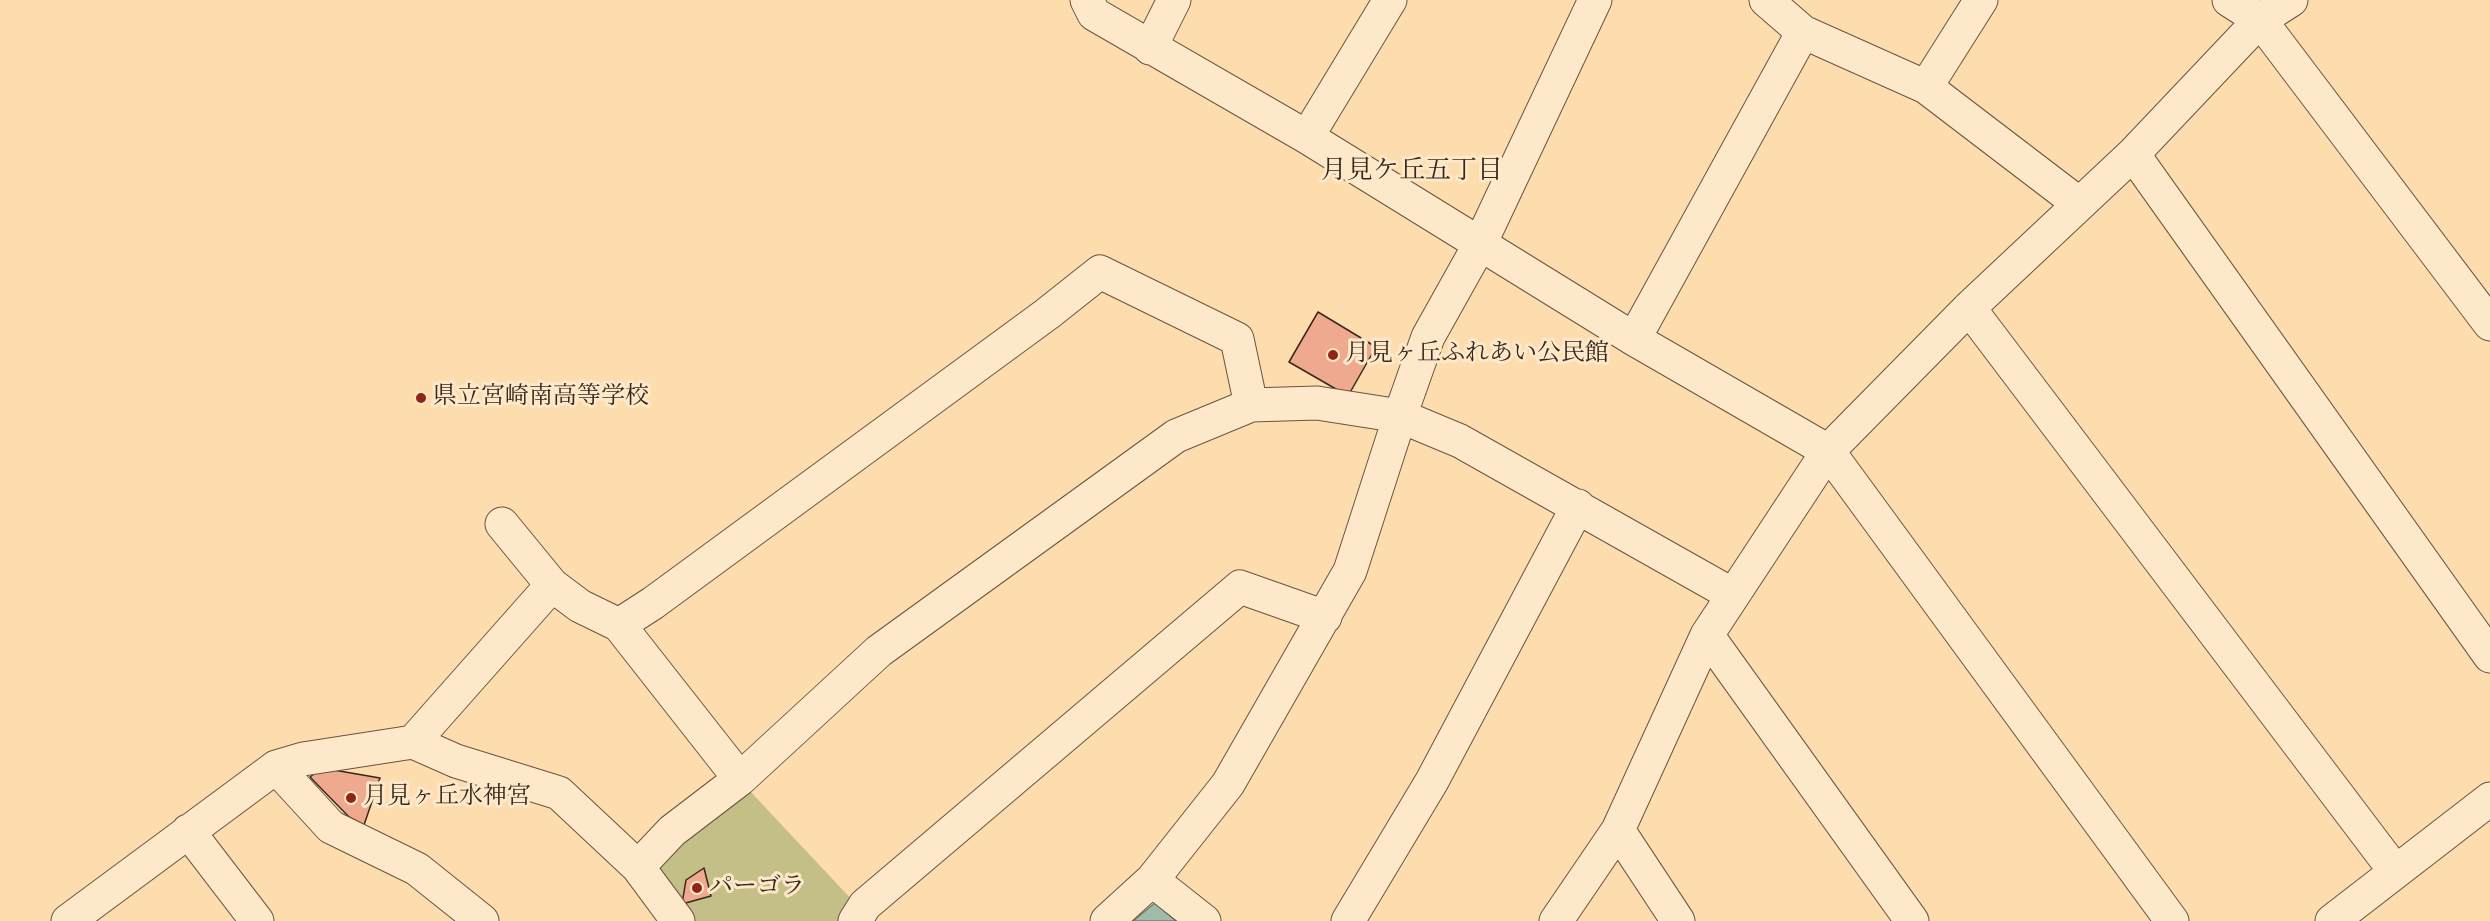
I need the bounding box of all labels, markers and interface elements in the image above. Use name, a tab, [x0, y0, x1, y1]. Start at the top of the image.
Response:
district label: 月見ケ丘五丁目	[1321, 157, 1503, 189]
place label: 月見ヶ丘ふれあい公民館	[1345, 341, 1609, 369]
marker: 月見ヶ丘ふれあい公民館	[1326, 348, 1340, 362]
place label: 県立宮崎南高等学校	[433, 384, 649, 412]
marker: 県立宮崎南高等学校	[414, 391, 428, 405]
place label: 月見ヶ丘水神宮	[363, 784, 531, 812]
marker: 月見ヶ丘水神宮	[344, 791, 358, 805]
place label: パーゴラ	[709, 874, 805, 902]
marker: パーゴラ	[690, 881, 704, 895]

